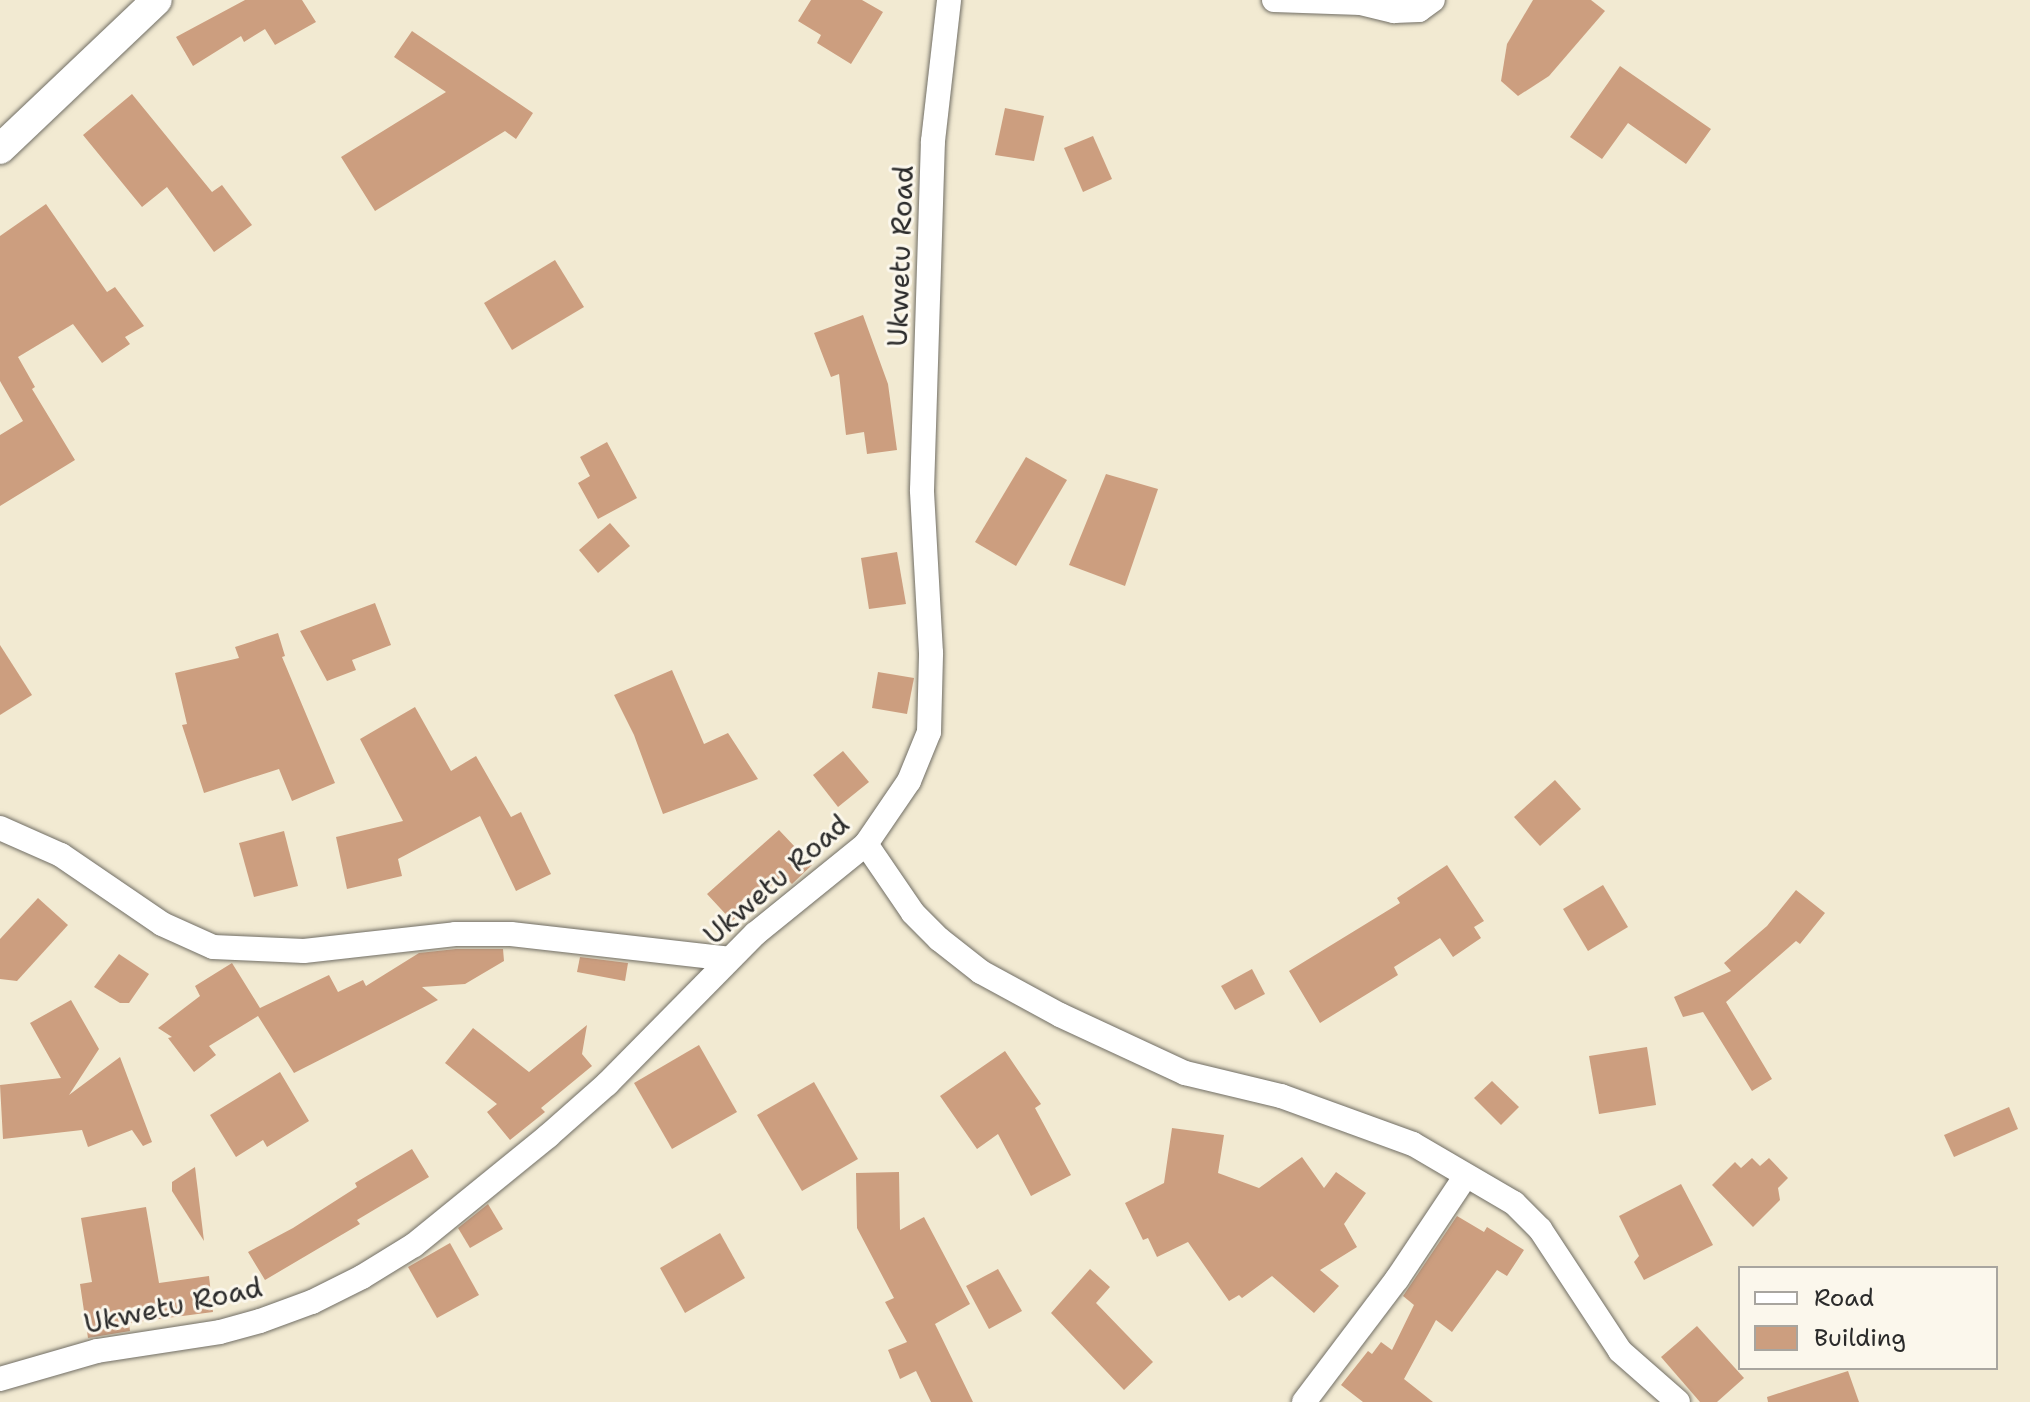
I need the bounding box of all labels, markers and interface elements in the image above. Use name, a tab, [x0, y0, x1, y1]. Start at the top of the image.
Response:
street label: Ukwetu Road	[880, 165, 920, 347]
street label: Ukwetu Road	[696, 807, 856, 951]
legend	[1738, 1266, 1998, 1370]
street label: Ukwetu Road	[81, 1270, 265, 1340]
text: Road	[1814, 1282, 1874, 1314]
text: Building	[1814, 1322, 1906, 1354]

